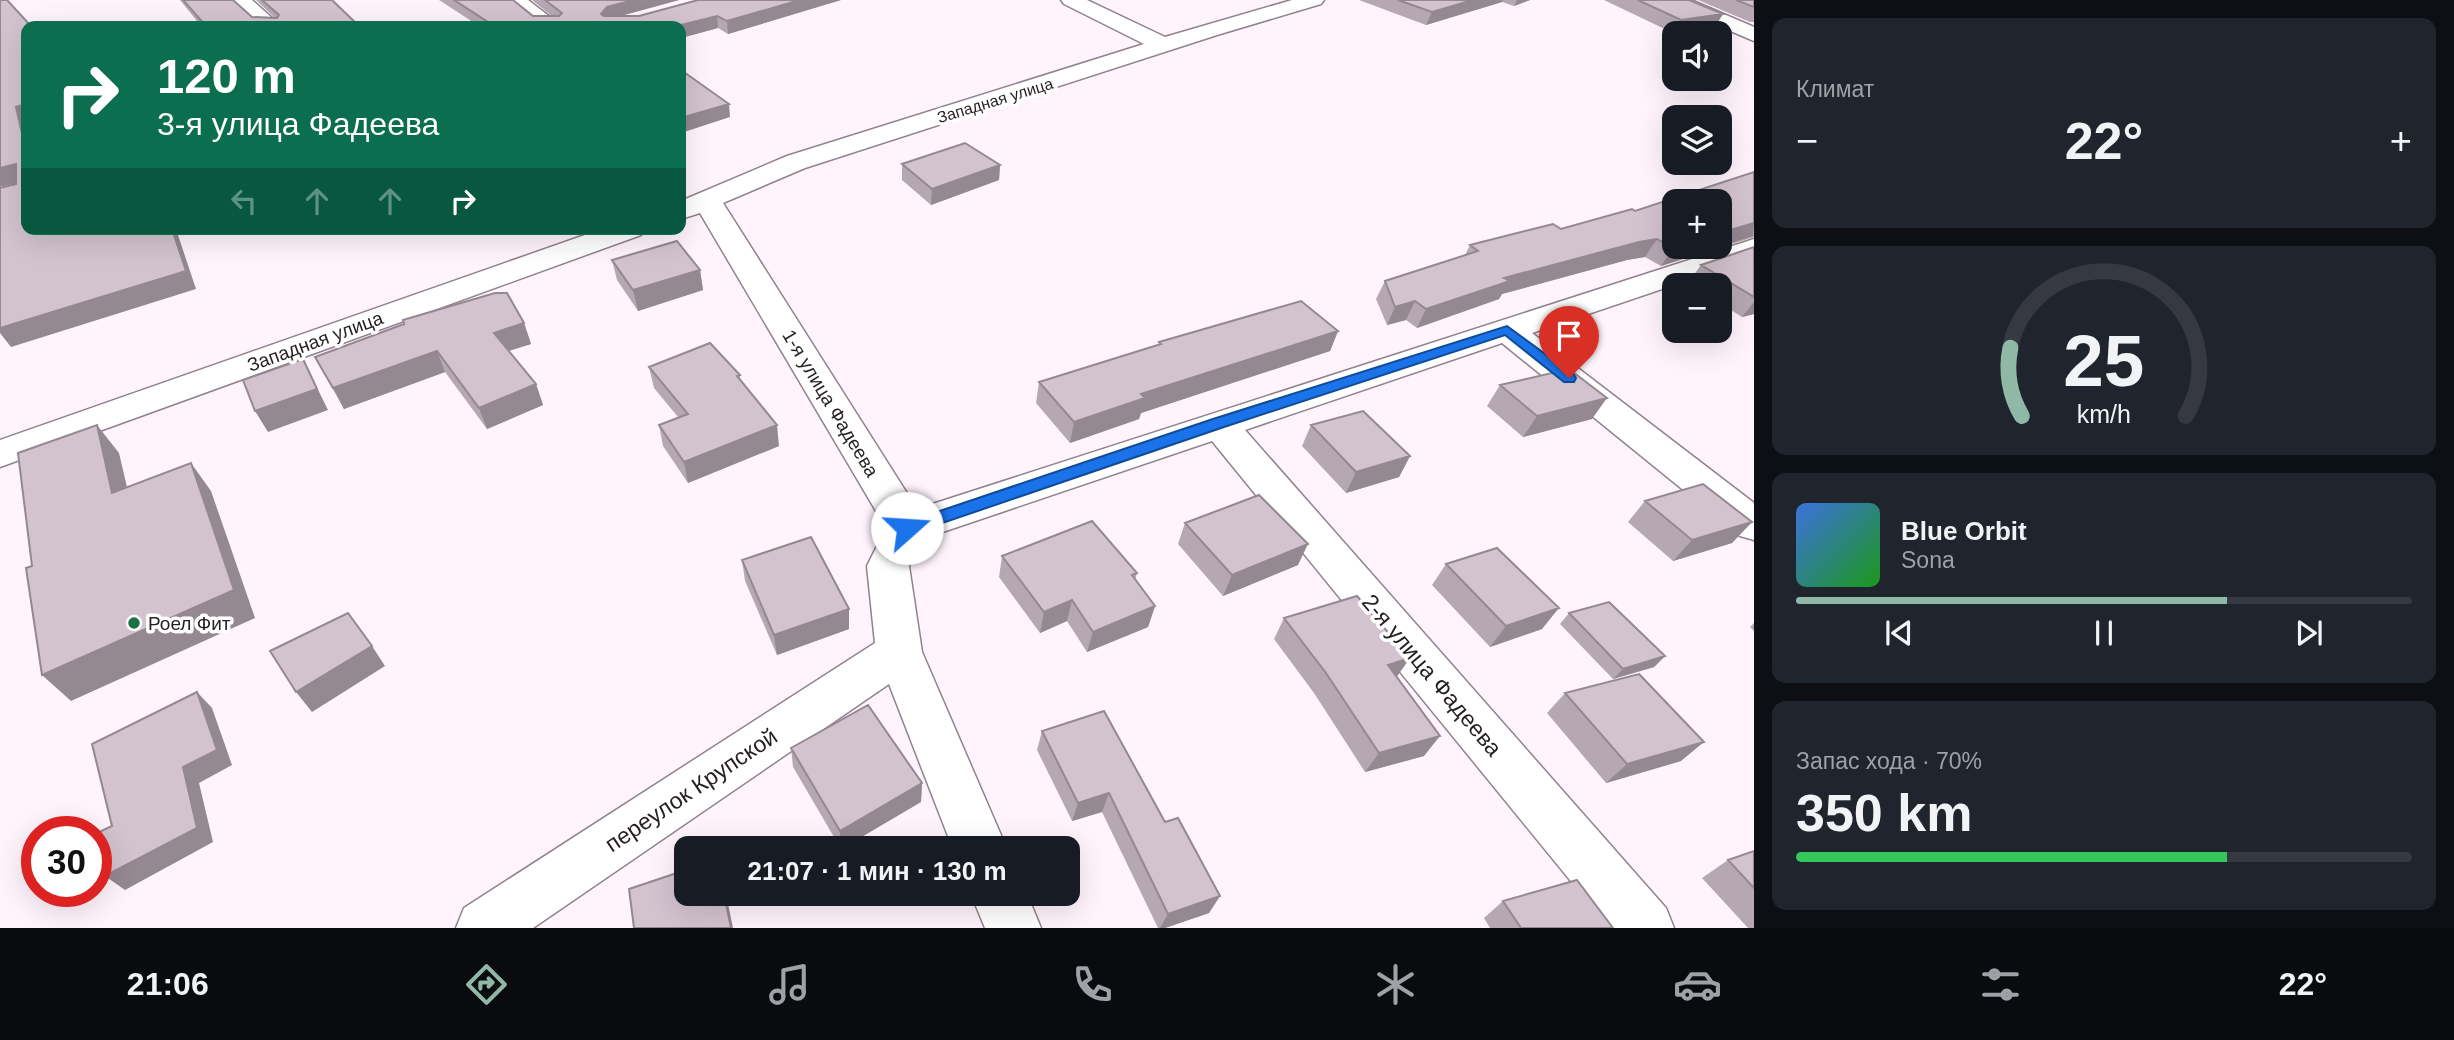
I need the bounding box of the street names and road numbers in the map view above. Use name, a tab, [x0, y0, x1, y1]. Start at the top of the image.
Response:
street label: Западная улица	[935, 75, 1055, 126]
street label: Западная улица	[244, 307, 386, 376]
street label: 1-я улица Фадеева	[778, 326, 883, 481]
street label: 2-я улица Фадеева	[1357, 589, 1507, 761]
street label: переулок Крупской	[600, 723, 782, 857]

